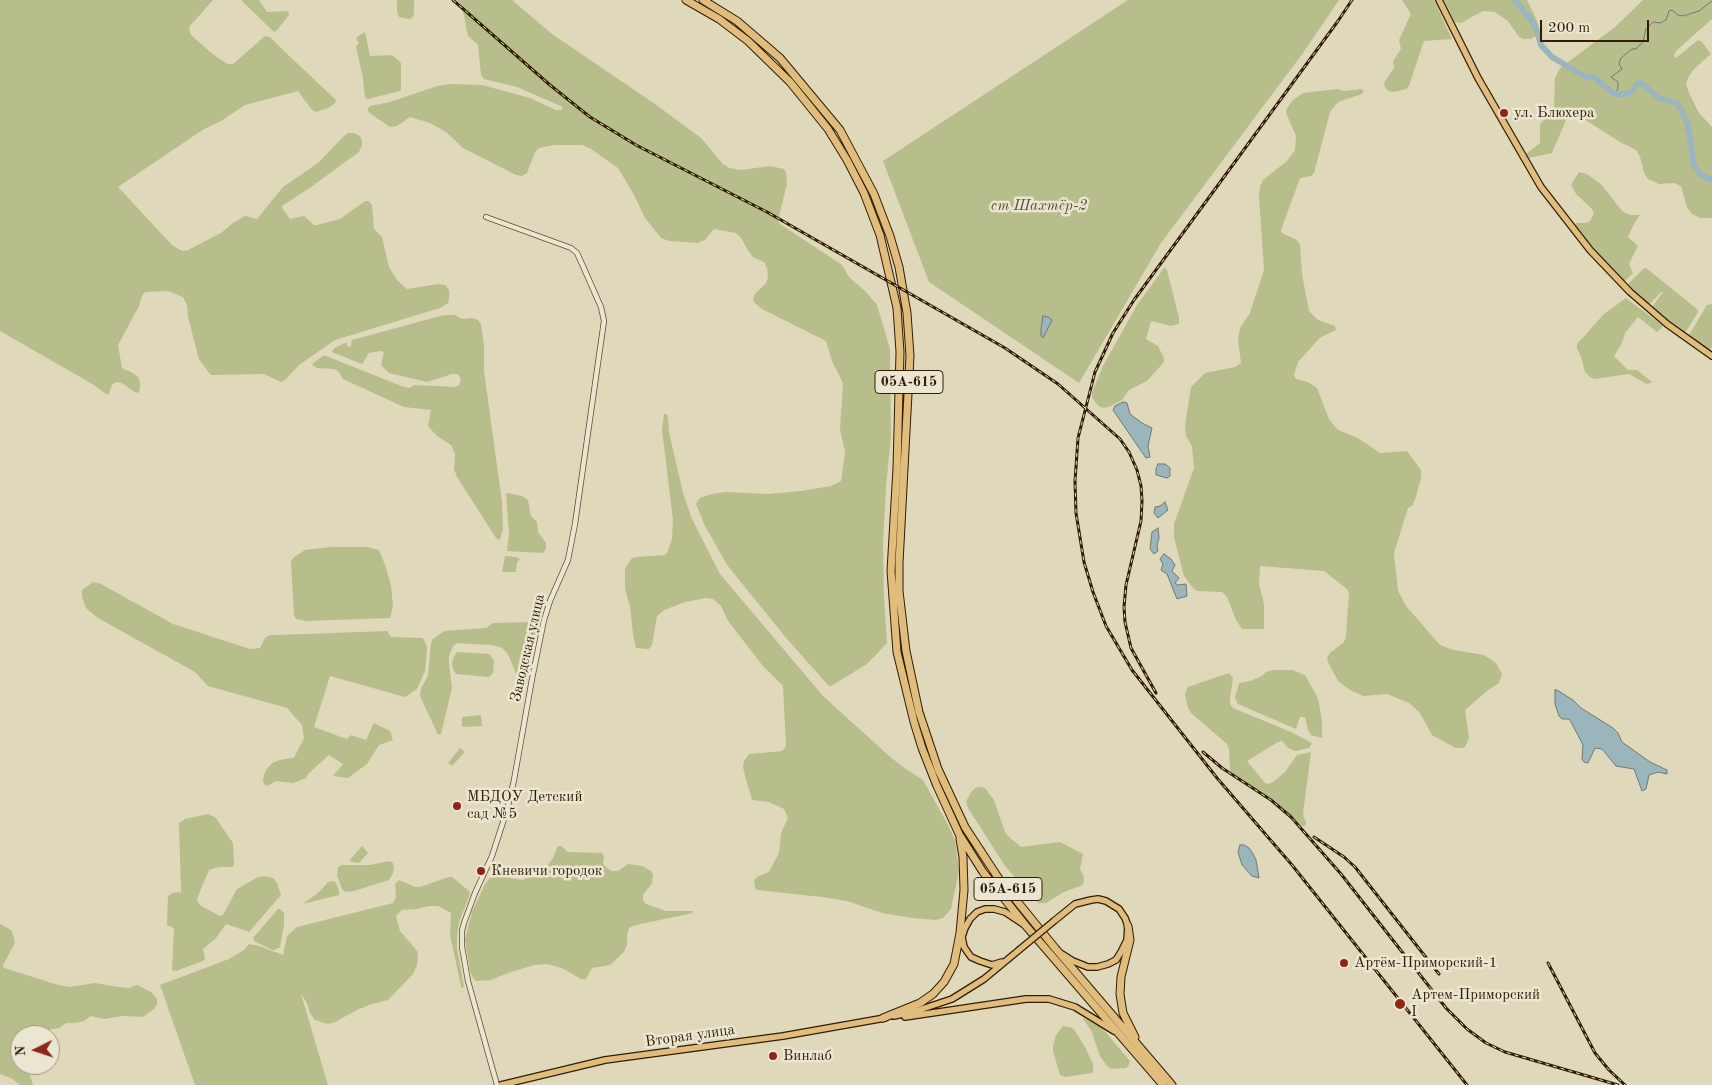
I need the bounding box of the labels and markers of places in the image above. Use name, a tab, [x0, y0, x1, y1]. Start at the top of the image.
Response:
place label: ул. Блюхера	[1514, 104, 1594, 122]
marker: ул. Блюхера	[1498, 107, 1510, 119]
place label: МБДОУ Детский сад №5	[467, 788, 582, 823]
marker: МБДОУ Детский сад №5	[451, 800, 463, 812]
place label: Кневичи городок	[491, 862, 602, 880]
marker: Кневичи городок	[475, 865, 487, 877]
place label: Артём-Приморский-1	[1354, 954, 1497, 972]
marker: Артём-Приморский-1	[1338, 957, 1350, 969]
place label: Артем-Приморский I	[1411, 986, 1540, 1021]
marker: Артем-Приморский I	[1393, 997, 1407, 1011]
place label: Винлаб	[783, 1047, 832, 1065]
marker: Винлаб	[767, 1050, 779, 1062]

